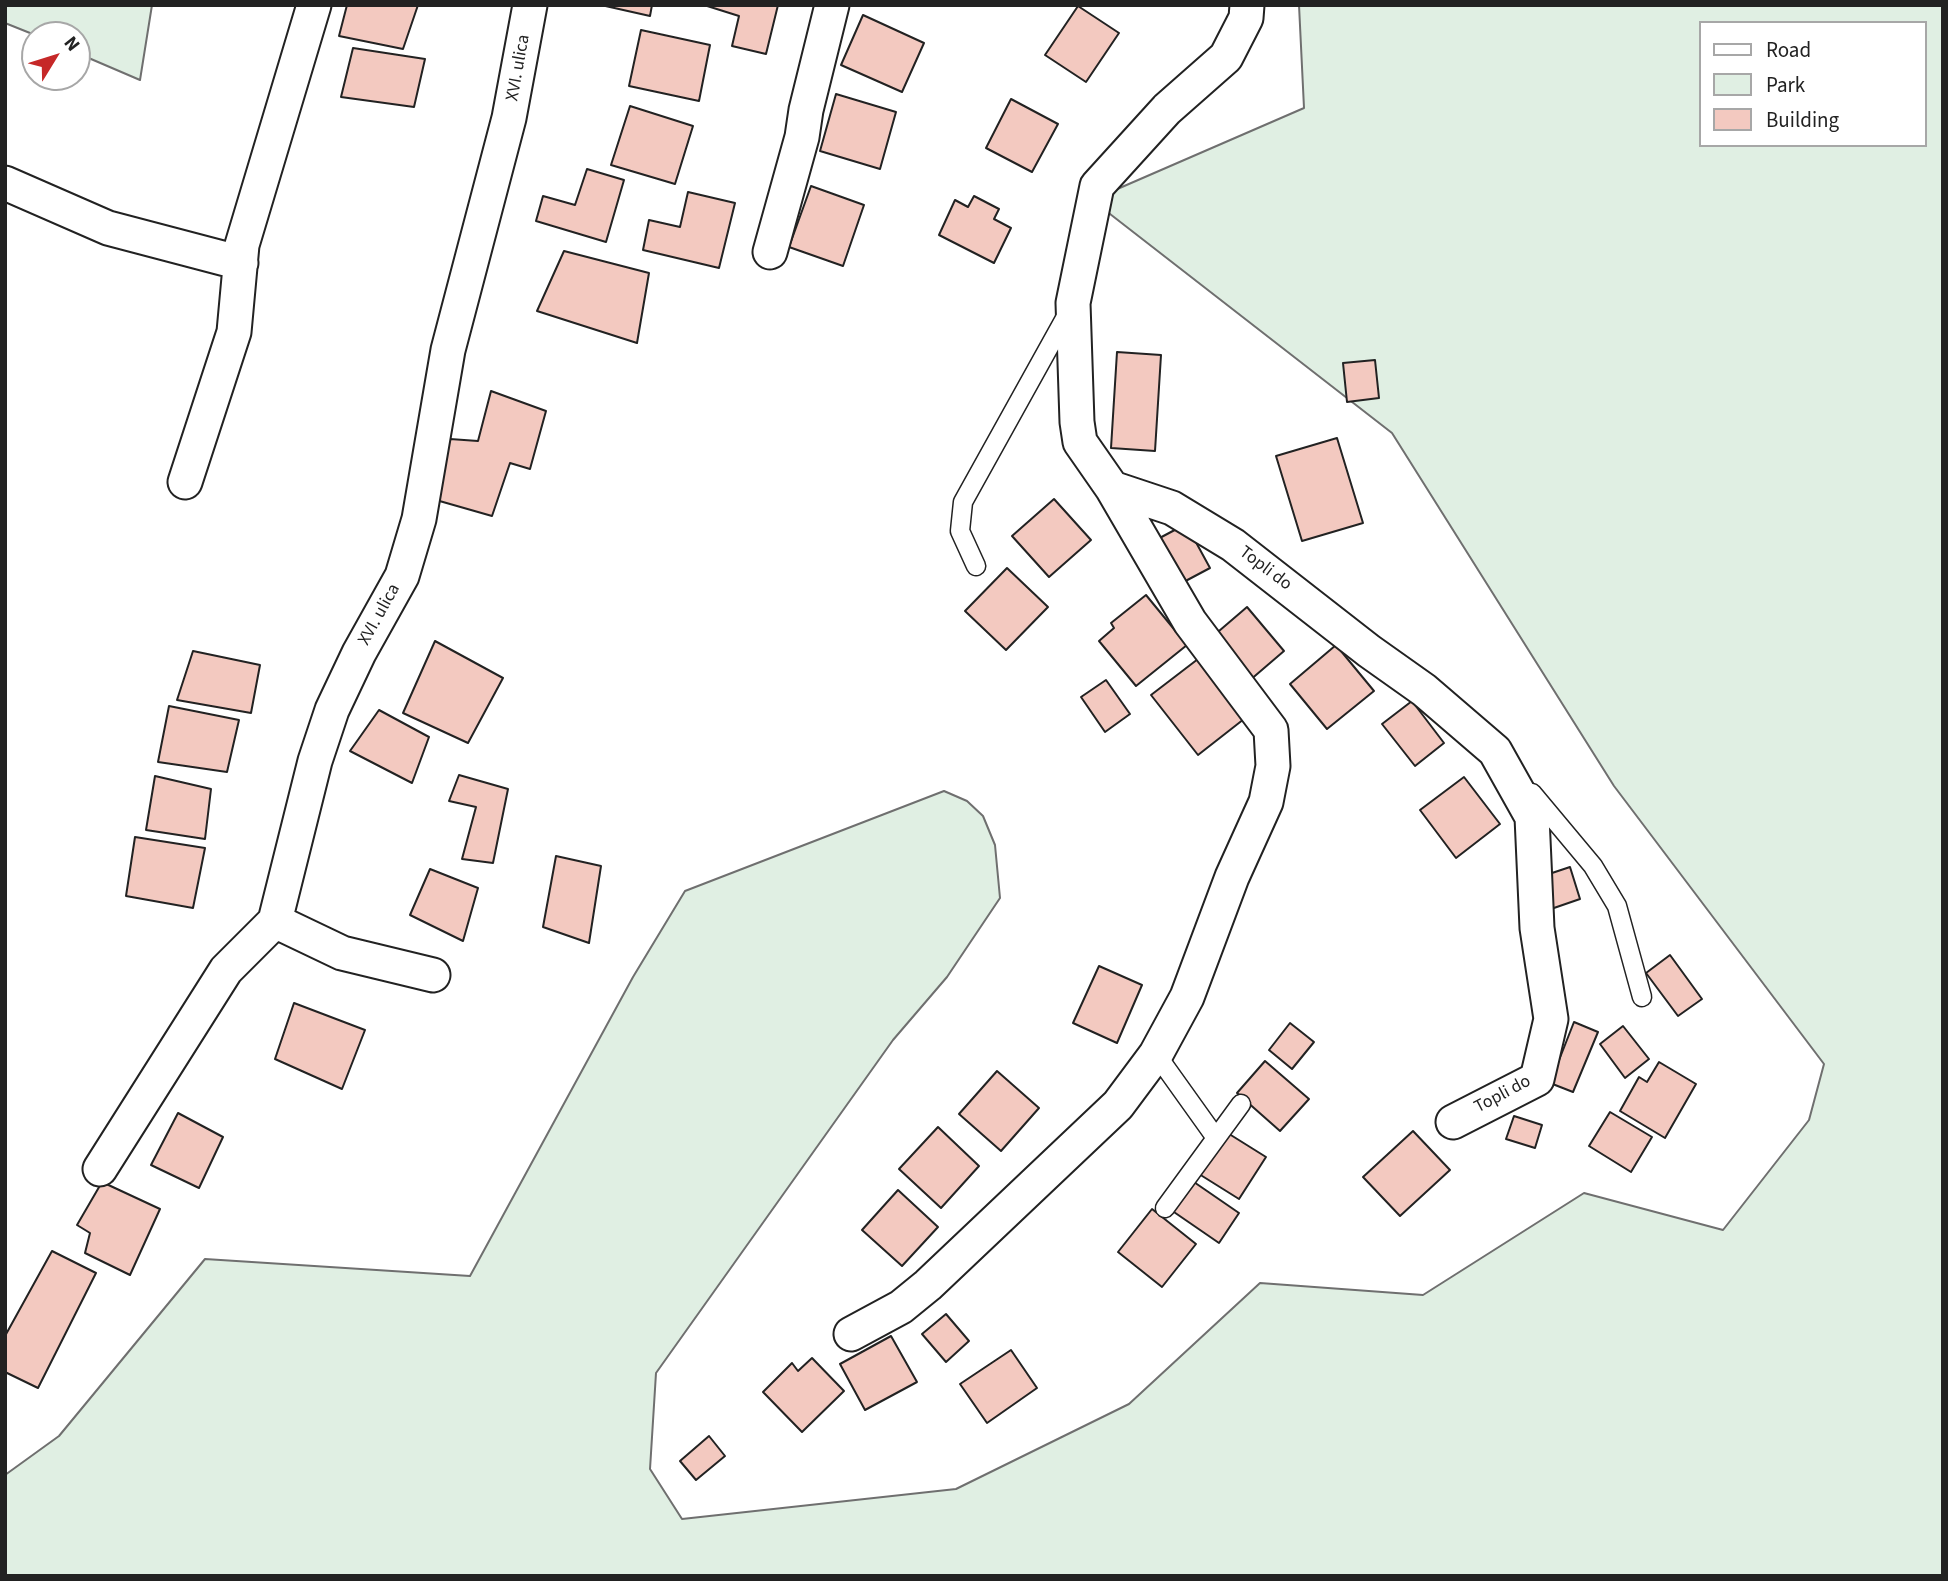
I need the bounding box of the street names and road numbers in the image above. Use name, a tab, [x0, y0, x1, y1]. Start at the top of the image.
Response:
street label: XVI. ulica	[503, 33, 535, 103]
street label: Topli do	[1234, 542, 1296, 596]
street label: XVI. ulica	[354, 580, 406, 650]
street label: Topli do	[1471, 1071, 1535, 1119]

